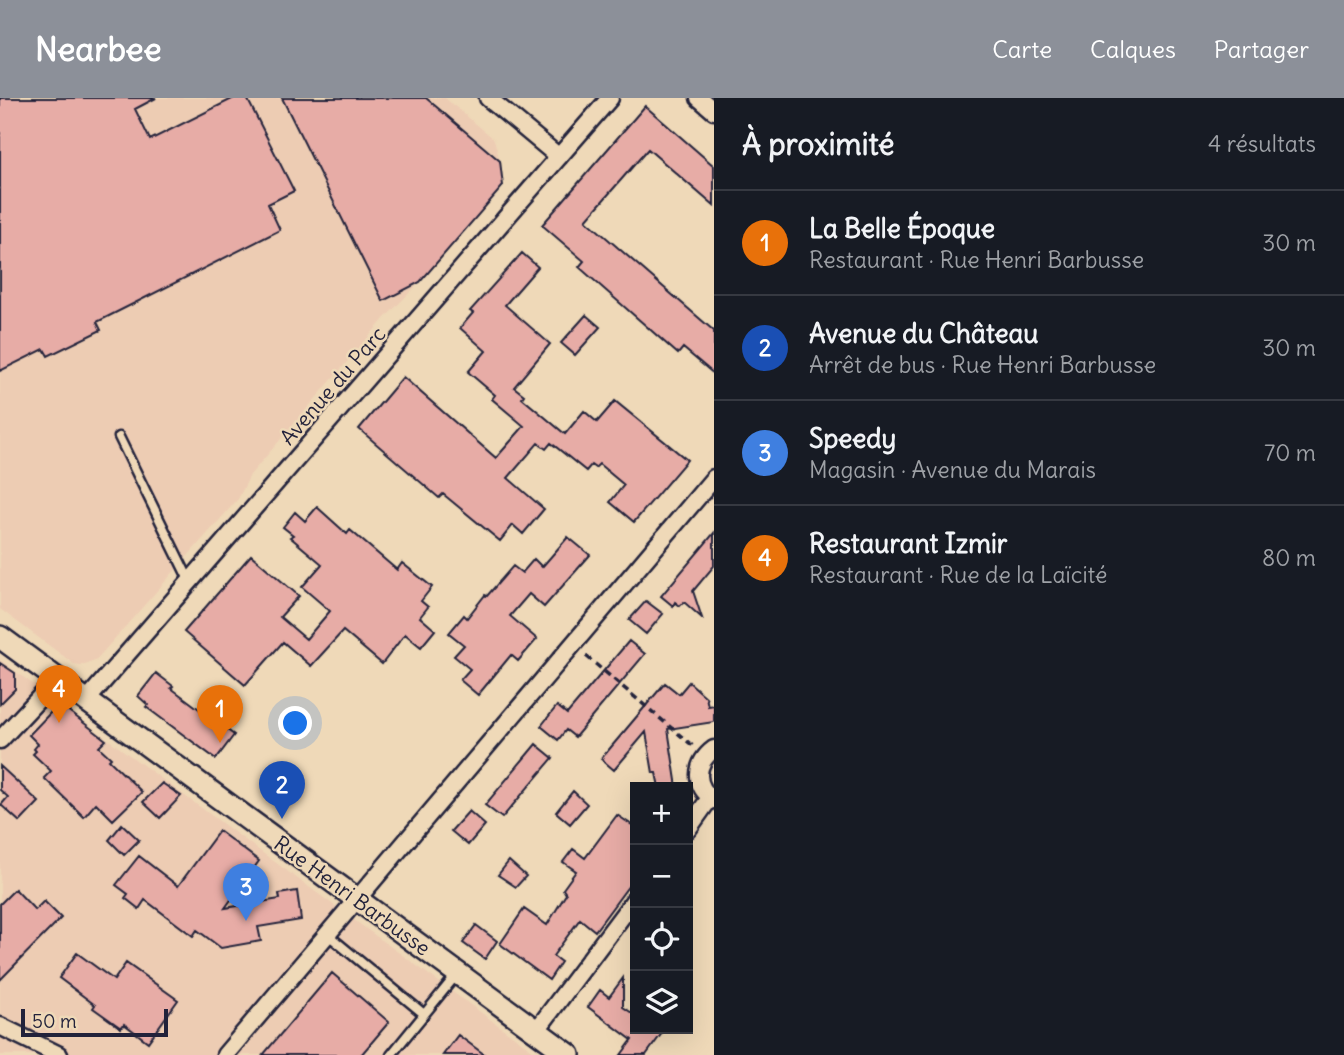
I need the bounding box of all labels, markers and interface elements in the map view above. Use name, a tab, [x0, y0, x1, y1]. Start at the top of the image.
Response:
text: Nearbee	[35, 28, 161, 70]
text: Carte	[992, 34, 1052, 64]
text: Calques	[1090, 34, 1176, 64]
text: Partager	[1214, 34, 1309, 64]
text: À proximité	[742, 125, 894, 163]
text: 4 résultats	[1208, 129, 1316, 158]
text: La Belle Époque	[809, 212, 995, 245]
text: 1	[760, 228, 770, 257]
text: 30 m	[1262, 228, 1316, 257]
text: Restaurant · Rue Henri Barbusse	[809, 245, 1144, 274]
text: Avenue du Château	[809, 317, 1038, 350]
street label: Avenue du Parc	[274, 321, 391, 450]
text: 2	[759, 333, 771, 362]
text: 30 m	[1262, 333, 1316, 362]
text: Arrêt de bus · Rue Henri Barbusse	[809, 350, 1156, 379]
text: Speedy	[809, 422, 896, 455]
text: 3	[758, 438, 772, 467]
text: 70 m	[1264, 438, 1316, 467]
text: Magasin · Avenue du Marais	[809, 455, 1096, 484]
text: Restaurant Izmir	[809, 527, 1007, 560]
text: 4	[758, 543, 772, 572]
text: 80 m	[1262, 543, 1316, 572]
text: Restaurant · Rue de la Laïcité	[809, 560, 1108, 589]
pin: 4	[36, 665, 82, 723]
pin: 1	[197, 685, 243, 743]
your location	[278, 706, 312, 740]
pin: 2	[259, 761, 305, 819]
map controls	[630, 782, 693, 1034]
button: +	[630, 782, 693, 845]
street label: Rue Henri Barbusse	[269, 830, 436, 961]
button: −	[630, 845, 693, 908]
pin: 3	[223, 863, 269, 921]
button: locate	[630, 908, 693, 971]
button: layers	[630, 971, 693, 1034]
scale bar	[21, 1006, 168, 1038]
text: 50 m	[32, 1009, 77, 1033]

